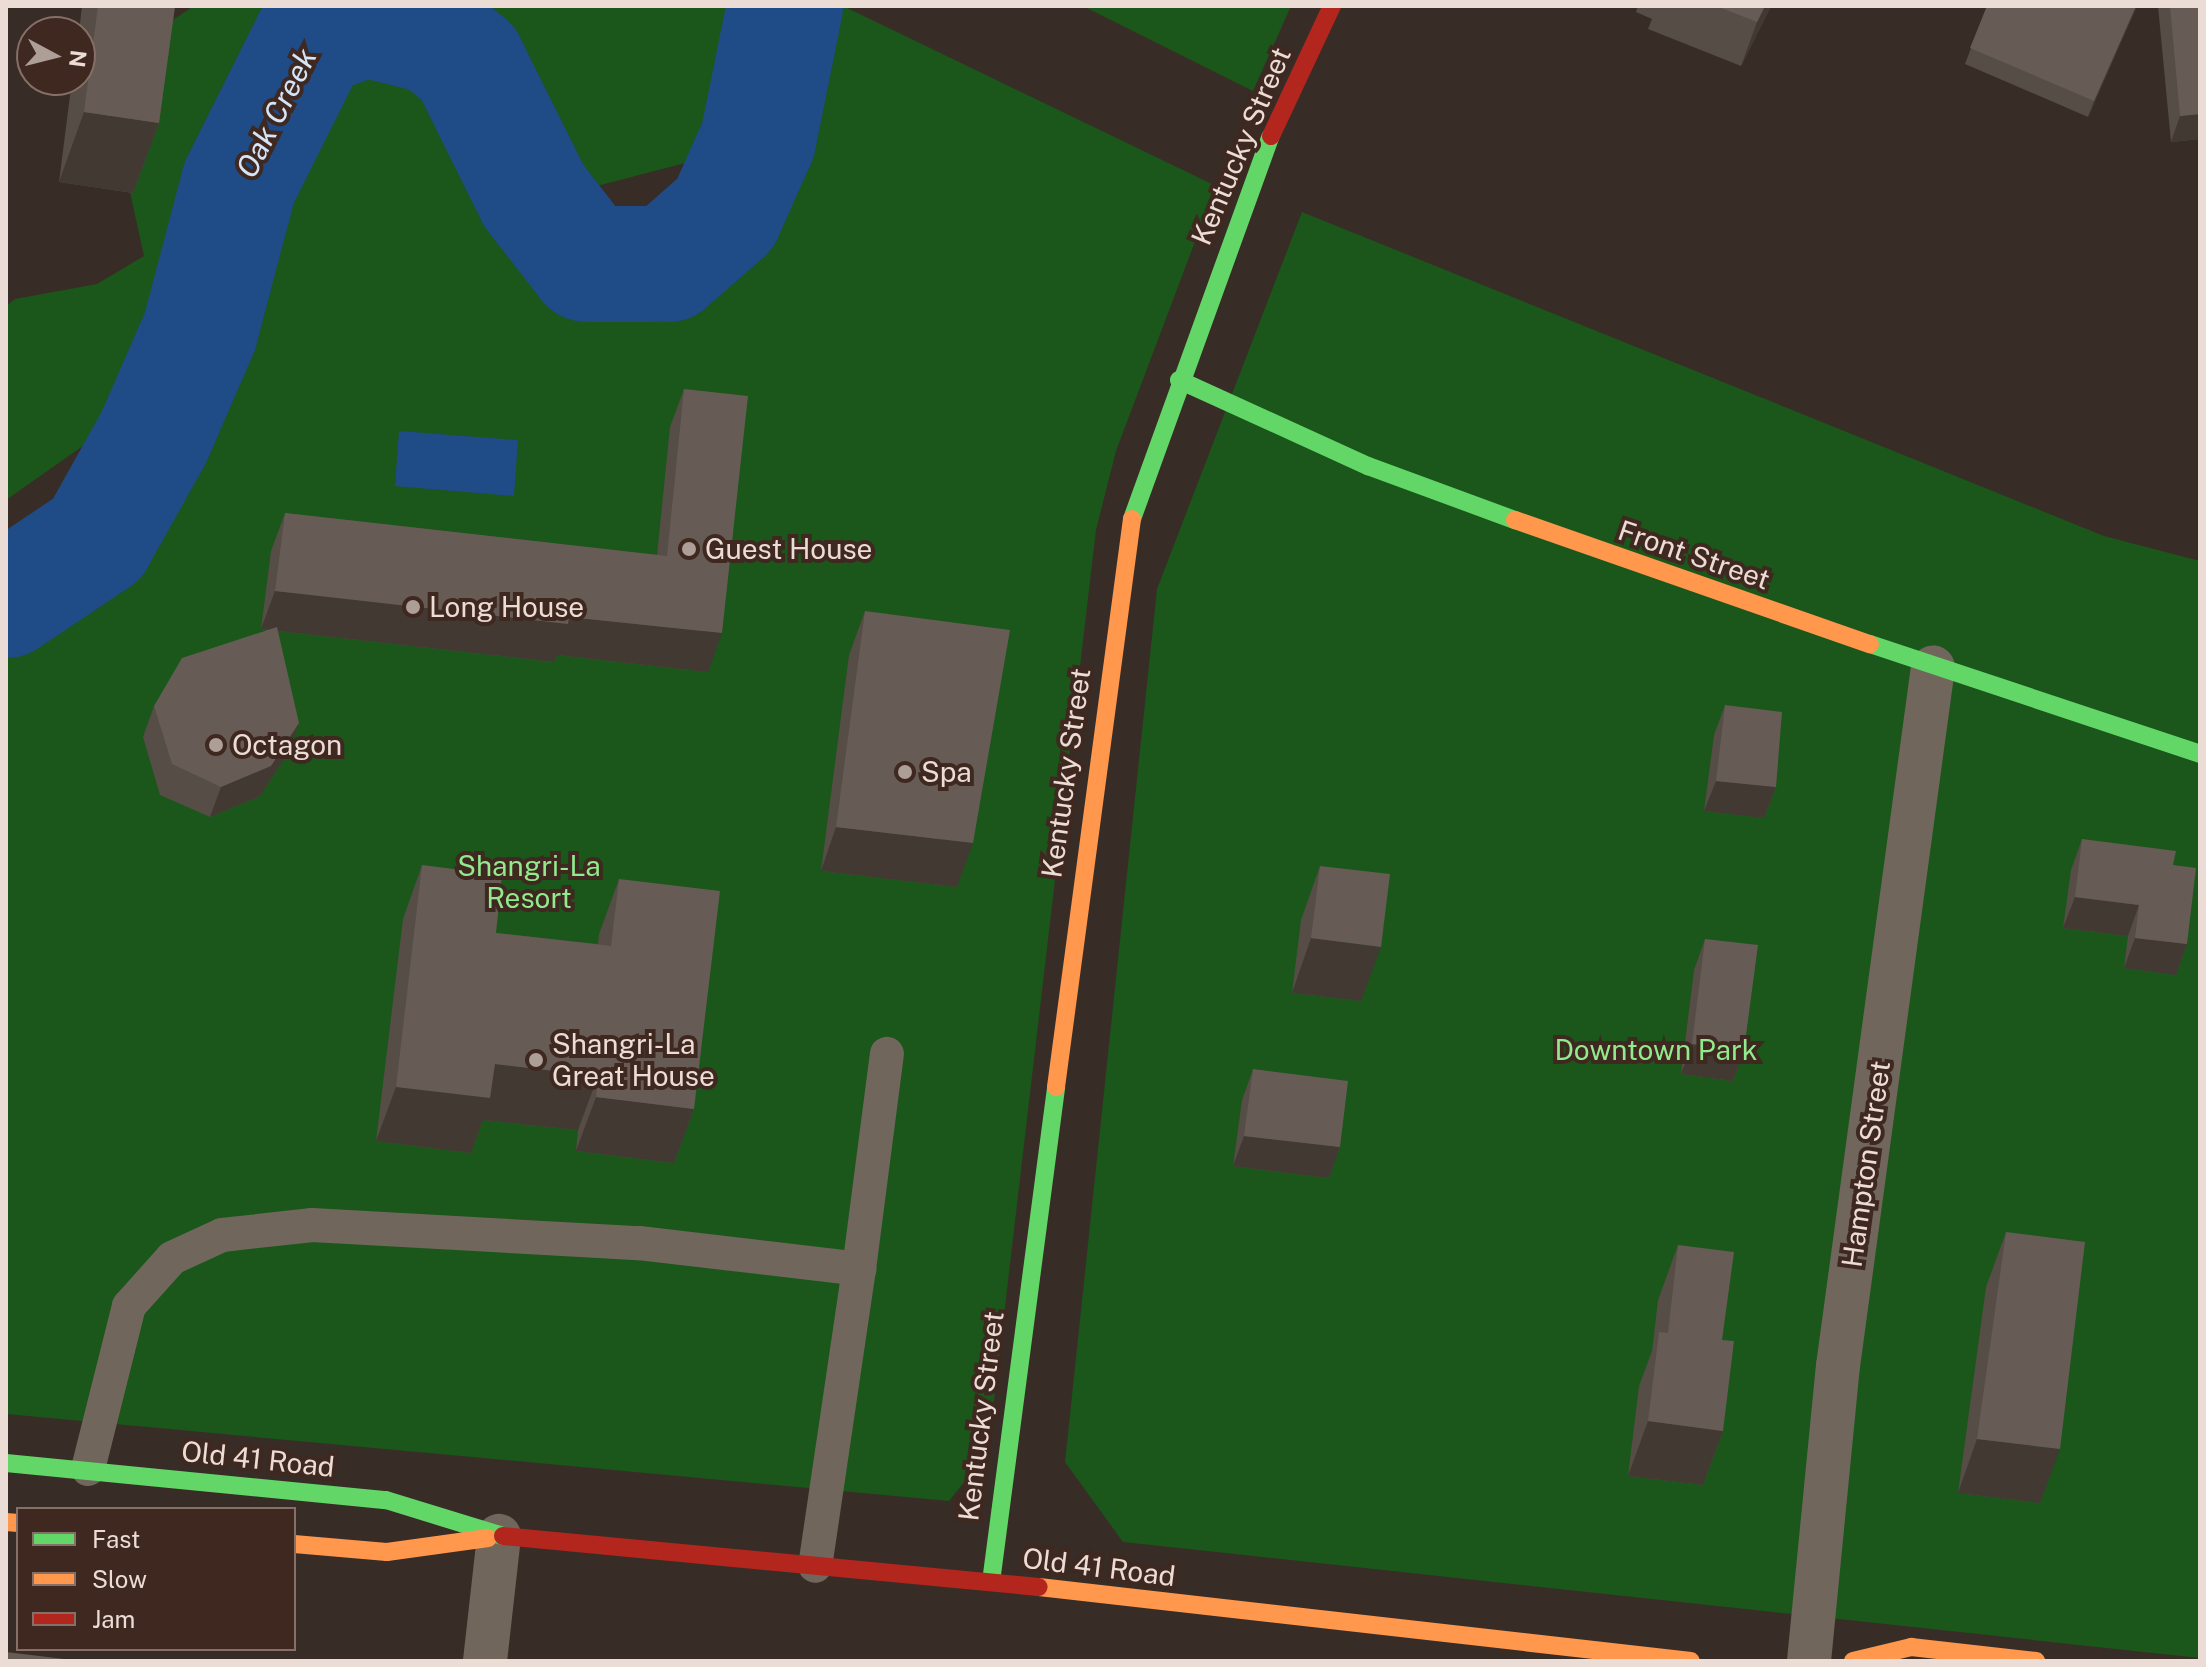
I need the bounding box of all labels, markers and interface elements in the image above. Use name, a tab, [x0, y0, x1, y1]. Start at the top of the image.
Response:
north arrow	[16, 16, 96, 96]
water label: Oak Creek	[228, 42, 324, 184]
street label: Kentucky Street	[1184, 42, 1298, 250]
text: N	[64, 49, 92, 69]
street label: Front Street	[1614, 513, 1774, 597]
place label: Guest House	[705, 532, 872, 566]
marker: Guest House	[680, 540, 698, 558]
place label: Long House	[429, 590, 584, 624]
marker: Long House	[404, 598, 422, 616]
street label: Kentucky Street	[1035, 666, 1097, 880]
place label: Octagon	[232, 728, 342, 762]
marker: Octagon	[207, 736, 225, 754]
place label: Spa	[921, 755, 972, 789]
marker: Spa	[896, 763, 914, 781]
park label: Shangri-La Resort	[457, 849, 601, 915]
place label: Shangri-La Great House	[552, 1027, 715, 1093]
park label: Downtown Park	[1554, 1033, 1758, 1067]
marker: Shangri-La Great House	[527, 1051, 545, 1069]
street label: Hampton Street	[1835, 1059, 1897, 1269]
street label: Kentucky Street	[951, 1309, 1011, 1523]
street label: Old 41 Road	[180, 1434, 336, 1484]
legend	[16, 1507, 296, 1651]
text: Fast	[92, 1525, 140, 1553]
street label: Old 41 Road	[1021, 1541, 1177, 1593]
text: Slow	[92, 1565, 147, 1593]
text: Jam	[92, 1605, 135, 1633]

